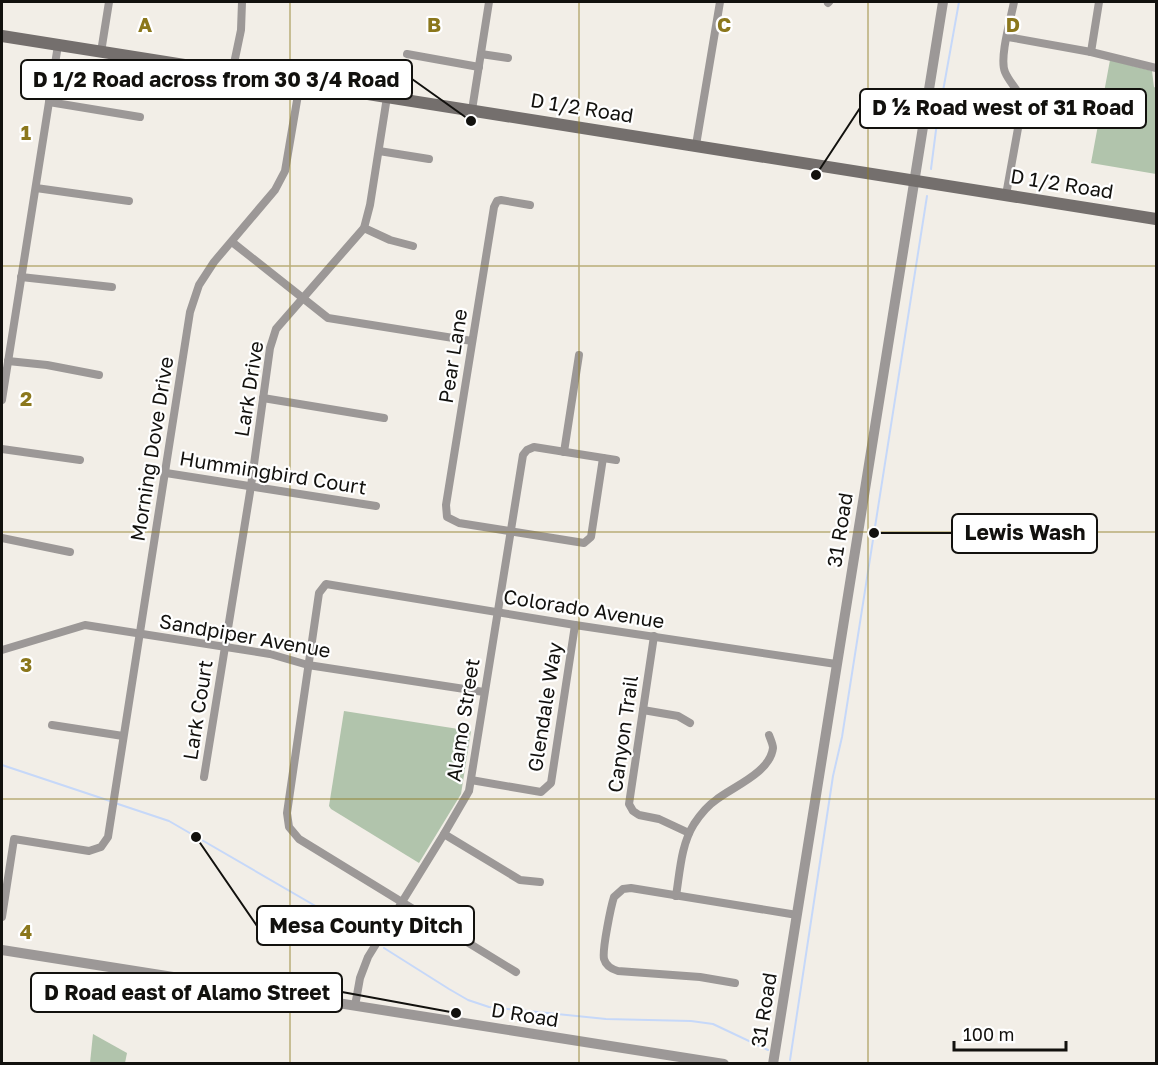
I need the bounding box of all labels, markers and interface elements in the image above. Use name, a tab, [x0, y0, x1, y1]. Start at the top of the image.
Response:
text: A	[138, 12, 152, 36]
text: B	[427, 12, 441, 36]
text: C	[717, 12, 731, 36]
text: D	[1006, 12, 1020, 36]
callout: D 1/2 Road across from 30 3/4 Road	[21, 60, 412, 99]
text: D 1/2 Road across from 30 3/4 Road	[33, 66, 399, 92]
street label: D 1/2 Road	[529, 87, 635, 127]
callout: D ½ Road west of 31 Road	[860, 89, 1146, 128]
text: D ½ Road west of 31 Road	[872, 94, 1134, 120]
text: 1	[21, 120, 31, 144]
street label: D 1/2 Road	[1009, 163, 1115, 203]
street label: Pear Lane	[433, 307, 471, 405]
street label: Lark Drive	[229, 339, 267, 438]
street label: Morning Dove Drive	[125, 355, 177, 543]
text: 2	[20, 386, 32, 410]
street label: Hummingbird Court	[178, 445, 368, 499]
street label: 31 Road	[821, 491, 857, 569]
callout: Lewis Wash	[952, 514, 1097, 553]
text: Lewis Wash	[964, 519, 1086, 545]
street label: Colorado Avenue	[502, 583, 666, 633]
street label: Sandpiper Avenue	[158, 608, 333, 662]
street label: Glendale Way	[522, 640, 566, 773]
text: 3	[20, 652, 32, 676]
street label: Alamo Street	[440, 656, 484, 783]
street label: Lark Court	[177, 658, 217, 762]
street label: Canyon Trail	[602, 674, 642, 794]
callout: Mesa County Ditch	[257, 906, 474, 945]
text: Mesa County Ditch	[269, 912, 463, 938]
text: 4	[20, 919, 32, 943]
street label: 31 Road	[745, 971, 781, 1049]
callout: D Road east of Alamo Street	[31, 973, 342, 1012]
text: D Road east of Alamo Street	[44, 979, 330, 1005]
street label: D Road	[490, 997, 561, 1031]
scale bar	[954, 1014, 1066, 1052]
text: 100 m	[963, 1023, 1014, 1045]

